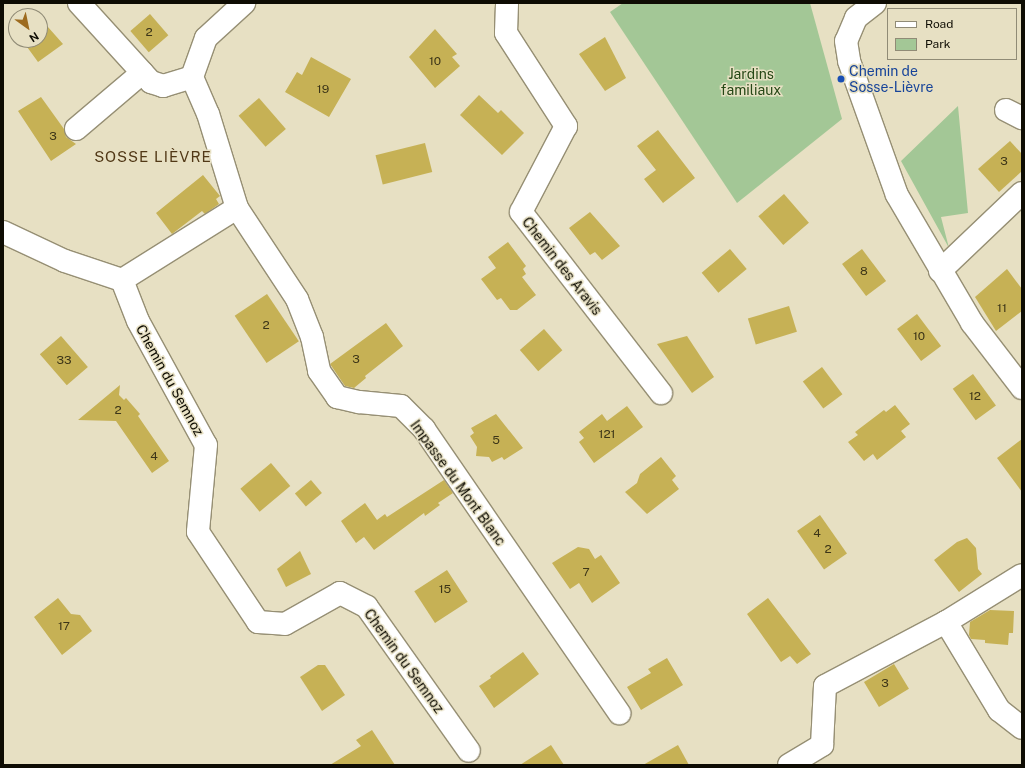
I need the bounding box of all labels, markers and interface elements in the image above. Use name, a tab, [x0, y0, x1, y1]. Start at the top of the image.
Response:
north arrow	[8, 8, 48, 48]
legend	[887, 8, 1017, 60]
text: Road	[925, 17, 953, 31]
house number: 2	[145, 26, 153, 40]
text: N	[27, 30, 41, 45]
text: Park	[925, 37, 951, 51]
house number: 10	[429, 55, 441, 69]
place label: Chemin de Sosse-Lièvre	[849, 63, 933, 96]
park label: Jardins familiaux	[721, 66, 781, 98]
marker: Chemin de Sosse-Lièvre	[836, 74, 846, 84]
house number: 19	[317, 83, 329, 97]
house number: 3	[49, 130, 57, 144]
district label: SOSSE LIÈVRE	[94, 148, 212, 166]
house number: 3	[1000, 155, 1008, 169]
street label: Chemin des Aravis	[519, 214, 605, 318]
house number: 8	[860, 265, 868, 279]
house number: 11	[997, 302, 1007, 316]
house number: 2	[262, 319, 270, 333]
street label: Chemin du Semnoz	[132, 321, 208, 439]
house number: 10	[913, 330, 925, 344]
house number: 3	[352, 353, 360, 367]
house number: 33	[56, 354, 72, 368]
house number: 12	[969, 390, 981, 404]
house number: 2	[114, 404, 122, 418]
street label: Impasse du Mont Blanc	[407, 417, 509, 549]
house number: 121	[599, 428, 615, 442]
house number: 5	[492, 434, 500, 448]
house number: 4	[150, 450, 158, 464]
house number: 4	[813, 527, 821, 541]
house number: 2	[824, 543, 832, 557]
house number: 7	[582, 566, 590, 580]
house number: 15	[439, 583, 451, 597]
street label: Chemin du Semnoz	[361, 606, 447, 716]
house number: 17	[58, 620, 70, 634]
house number: 3	[881, 677, 889, 691]

